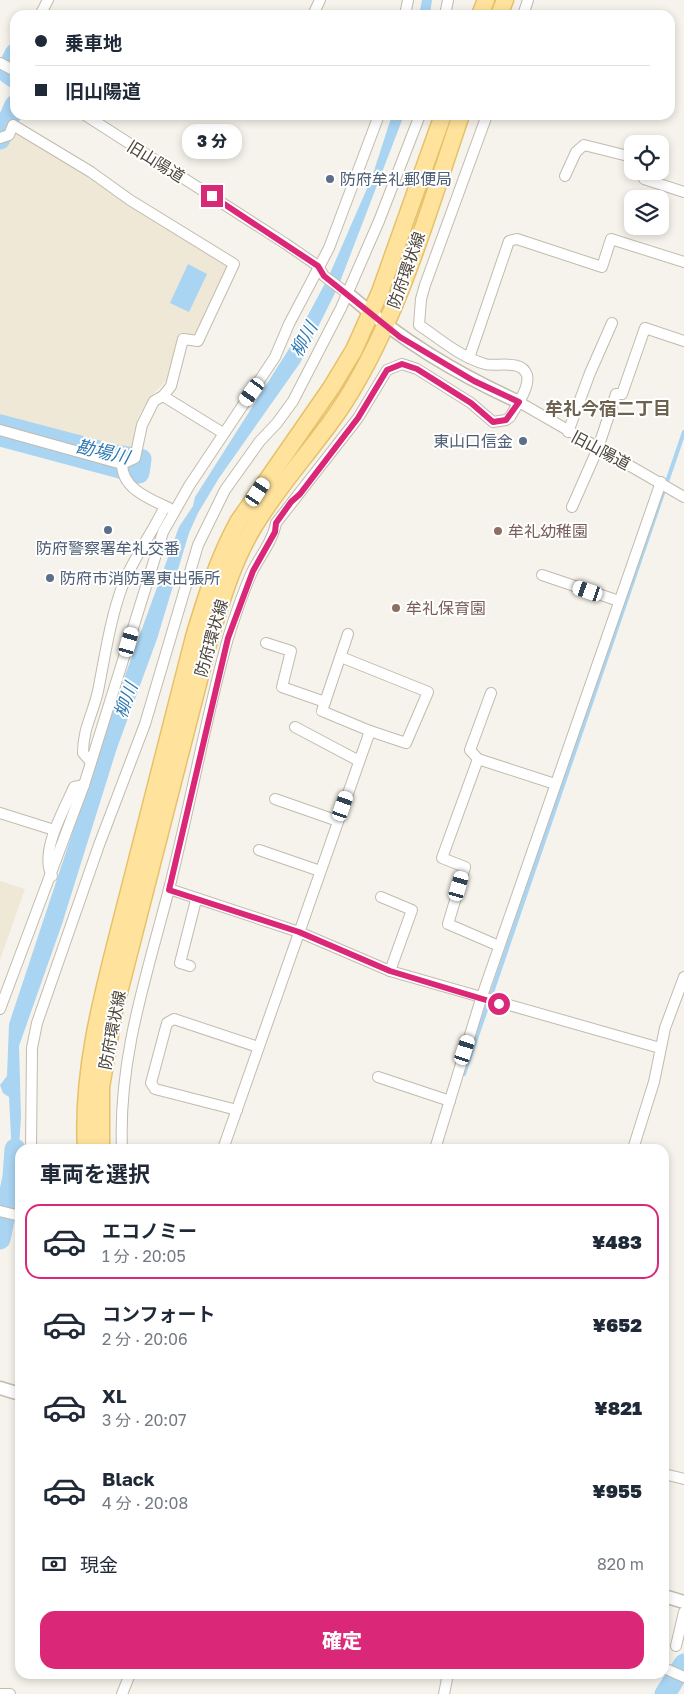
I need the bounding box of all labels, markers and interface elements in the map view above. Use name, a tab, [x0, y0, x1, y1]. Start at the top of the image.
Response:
text: 乗車地	[65, 31, 122, 54]
text: 旧山陽道	[65, 79, 141, 102]
callout: 3 分	[182, 124, 242, 158]
text: 3 分	[197, 131, 227, 151]
map controls	[624, 135, 669, 235]
button: locate	[624, 135, 669, 180]
street label: 旧山陽道	[124, 136, 188, 186]
place label: 防府牟礼郵便局	[340, 169, 452, 189]
marker: 防府牟礼郵便局	[324, 173, 336, 185]
route end	[201, 185, 223, 207]
button: layers	[624, 190, 669, 235]
street label: 防府環状線	[383, 229, 429, 311]
water label: 柳川	[285, 316, 322, 360]
car	[237, 375, 266, 409]
district label: 牟礼今宿二丁目	[545, 397, 671, 419]
street label: 旧山陽道	[568, 426, 634, 474]
place label: 東山口信金	[433, 431, 513, 451]
water label: 勘場川	[74, 434, 134, 468]
marker: 東山口信金	[517, 435, 529, 447]
car	[243, 475, 272, 509]
place label: 牟礼幼稚園	[508, 521, 588, 541]
marker: 防府警察署牟礼交番	[102, 524, 114, 536]
marker: 牟礼幼稚園	[492, 525, 504, 537]
place label: 防府警察署牟礼交番	[36, 538, 180, 558]
place label: 防府市消防署東出張所	[60, 568, 220, 588]
marker: 防府市消防署東出張所	[44, 572, 56, 584]
car	[571, 579, 604, 603]
street label: 防府環状線	[190, 597, 232, 679]
place label: 牟礼保育園	[406, 598, 486, 618]
marker: 牟礼保育園	[390, 602, 402, 614]
car	[117, 626, 140, 658]
water label: 柳川	[109, 677, 142, 721]
car	[331, 789, 354, 823]
car	[447, 870, 470, 902]
street label: 防府環状線	[95, 989, 129, 1071]
route start	[488, 993, 510, 1015]
car	[453, 1033, 476, 1067]
text: 車両を選択	[40, 1160, 150, 1187]
icon: car	[42, 1219, 87, 1264]
text: エコノミー	[102, 1219, 197, 1242]
text: ¥483	[592, 1230, 642, 1253]
text: 1 分 · 20:05	[102, 1246, 186, 1266]
icon: car	[42, 1302, 87, 1347]
text: コンフォート	[102, 1302, 215, 1325]
text: ¥652	[593, 1313, 642, 1336]
text: 2 分 · 20:06	[102, 1329, 188, 1349]
text: XL	[102, 1384, 127, 1407]
icon: car	[42, 1385, 87, 1430]
text: ¥821	[594, 1396, 642, 1419]
text: 3 分 · 20:07	[102, 1410, 187, 1430]
text: Black	[102, 1467, 155, 1490]
icon: car	[42, 1468, 87, 1513]
text: ¥955	[592, 1479, 642, 1502]
text: 4 分 · 20:08	[102, 1493, 188, 1513]
icon: cash	[40, 1550, 68, 1578]
text: 現金	[80, 1553, 118, 1576]
text: 820 m	[597, 1554, 644, 1574]
button: 確定	[40, 1611, 644, 1669]

